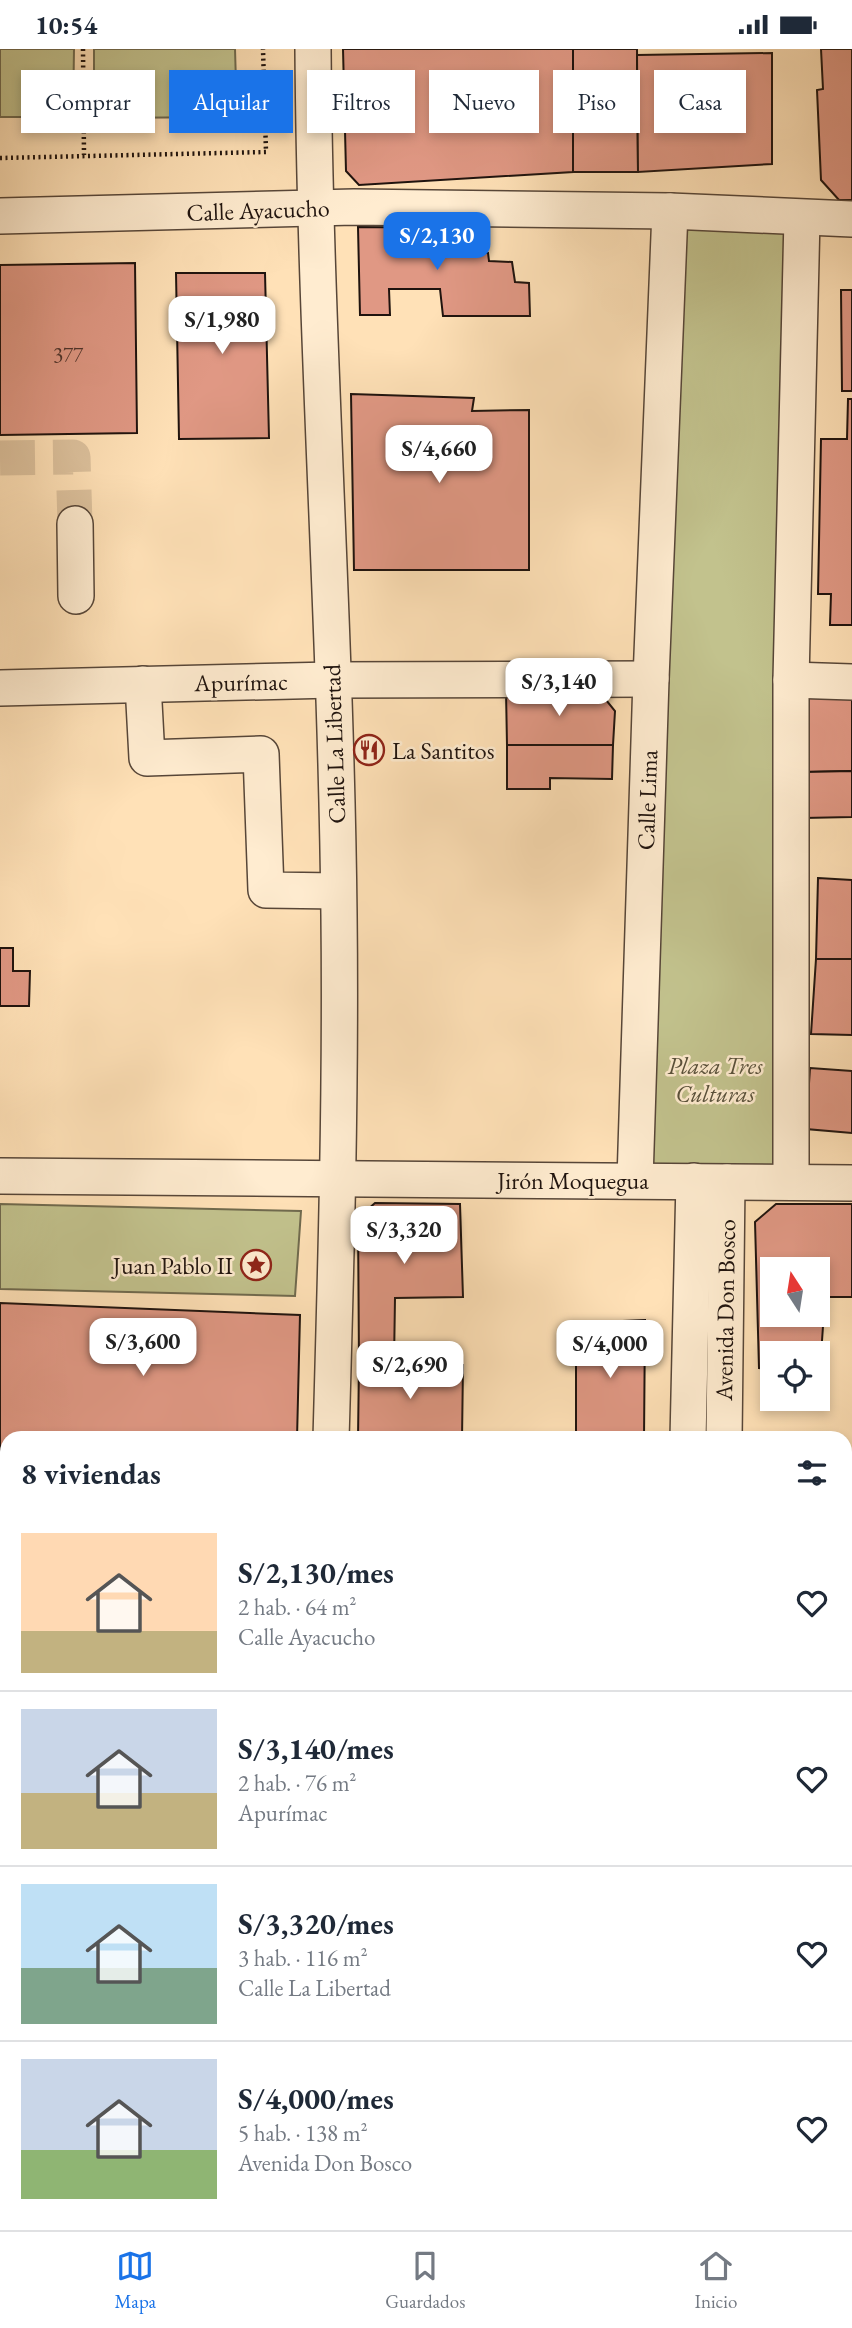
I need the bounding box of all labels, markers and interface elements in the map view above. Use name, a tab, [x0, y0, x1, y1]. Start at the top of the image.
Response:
text: 10:54	[35, 8, 97, 42]
chip: Comprar	[21, 70, 155, 133]
chip: Alquilar	[169, 70, 293, 133]
chip: Filtros	[307, 70, 415, 133]
chip: Nuevo	[429, 70, 539, 133]
chip: Piso	[553, 70, 640, 133]
chip: Casa	[654, 70, 746, 133]
street label: Calle Ayacucho	[186, 192, 330, 228]
pin: S/2,130	[372, 213, 502, 272]
text: S/2,130	[399, 220, 475, 250]
pin: S/1,980	[157, 296, 287, 356]
text: S/1,980	[184, 304, 260, 334]
house number: 377	[53, 341, 84, 368]
pin: S/4,660	[374, 425, 504, 485]
text: S/4,660	[401, 433, 477, 463]
pin: S/3,140	[494, 659, 624, 718]
street label: Calle La Libertad	[316, 663, 352, 824]
street label: Apurímac	[193, 666, 288, 698]
text: S/3,140	[521, 666, 597, 696]
restaurant icon: La Santitos	[352, 733, 386, 767]
place label: La Santitos	[392, 735, 494, 766]
street label: Calle Lima	[630, 749, 664, 851]
park label: Plaza Tres Culturas	[667, 1050, 763, 1109]
street label: Jirón Moquegua	[495, 1165, 649, 1196]
pin: S/3,320	[339, 1207, 469, 1266]
text: S/3,320	[366, 1214, 442, 1244]
street label: Avenida Don Bosco	[708, 1219, 742, 1402]
place icon: Juan Pablo II	[239, 1248, 273, 1282]
place label: Juan Pablo II	[111, 1250, 233, 1281]
north arrow	[760, 1257, 830, 1327]
map controls	[760, 1257, 830, 1411]
pin: S/3,600	[78, 1319, 208, 1378]
pin: S/4,000	[545, 1321, 675, 1380]
text: S/3,600	[105, 1326, 181, 1356]
text: S/4,000	[572, 1328, 648, 1358]
pin: S/2,690	[345, 1341, 475, 1401]
button: locate	[760, 1341, 830, 1411]
text: S/2,690	[372, 1349, 448, 1379]
text: 8 viviendas	[21, 1454, 161, 1493]
icon: filters	[793, 1454, 831, 1492]
text: S/2,130/mes	[238, 1553, 394, 1592]
icon: home	[77, 1561, 161, 1645]
icon: heart	[793, 1584, 831, 1622]
text: 2 hab. · 64 m²	[238, 1592, 357, 1622]
text: Calle Ayacucho	[238, 1622, 375, 1652]
text: S/3,140/mes	[238, 1729, 394, 1768]
icon: home	[77, 1737, 161, 1821]
icon: heart	[793, 1760, 831, 1798]
text: 2 hab. · 76 m²	[238, 1768, 357, 1798]
text: Apurímac	[238, 1798, 328, 1828]
text: S/3,320/mes	[238, 1904, 394, 1943]
icon: home	[77, 1912, 161, 1996]
icon: heart	[793, 1935, 831, 1973]
text: 3 hab. · 116 m²	[238, 1943, 368, 1973]
text: Calle La Libertad	[238, 1973, 391, 2003]
text: S/4,000/mes	[238, 2079, 394, 2118]
icon: home	[77, 2087, 161, 2171]
icon: heart	[793, 2110, 831, 2148]
text: 5 hab. · 138 m²	[238, 2118, 368, 2148]
text: Avenida Don Bosco	[238, 2148, 412, 2178]
tab: Mapa	[115, 2247, 156, 2314]
tab: Guardados	[385, 2247, 465, 2314]
tab: Inicio	[694, 2247, 737, 2314]

